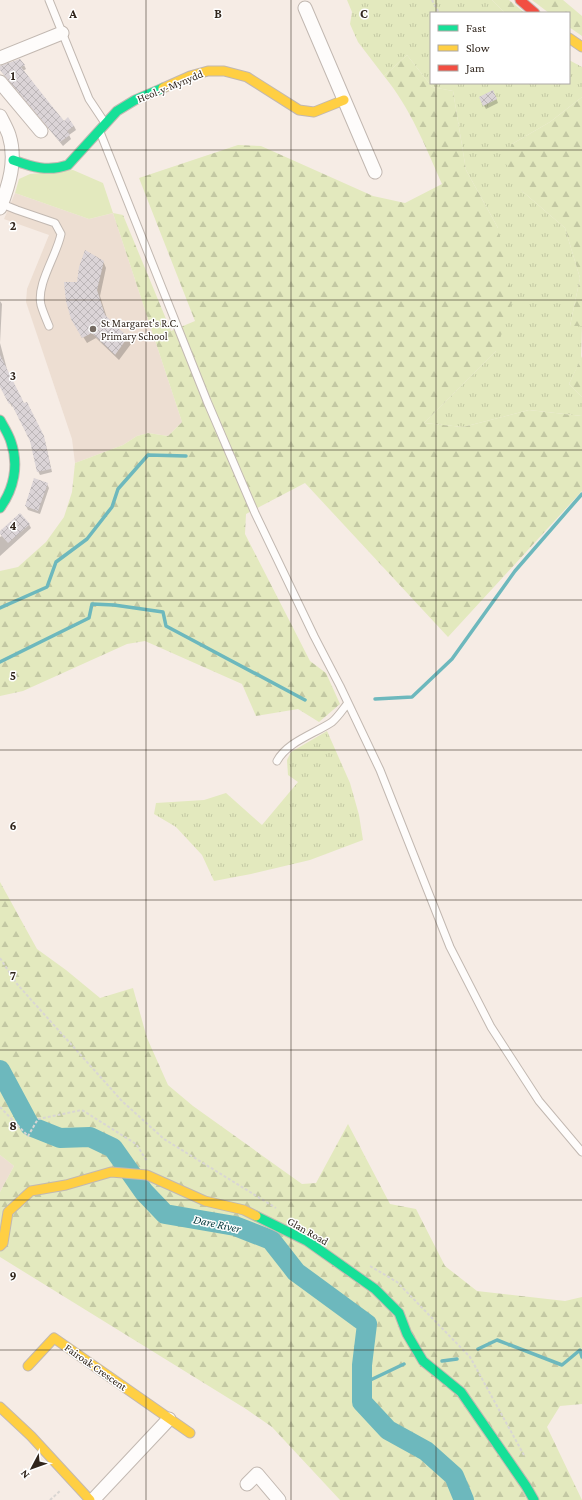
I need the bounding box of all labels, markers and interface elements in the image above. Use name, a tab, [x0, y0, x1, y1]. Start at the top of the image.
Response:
text: A	[68, 6, 77, 21]
text: B	[214, 6, 222, 21]
text: C	[360, 6, 368, 21]
legend	[430, 12, 570, 84]
text: Fast	[466, 21, 487, 35]
text: Slow	[466, 41, 490, 55]
text: Jam	[465, 61, 485, 75]
street label: Heol-y-Mynydd	[135, 67, 205, 106]
text: 1	[11, 68, 16, 83]
text: 2	[10, 218, 17, 233]
place label: St Margaret's R.C. Primary School	[101, 317, 179, 343]
marker: St Margaret's R.C. Primary School	[88, 324, 98, 334]
text: 3	[10, 368, 16, 383]
text: 4	[9, 518, 17, 533]
text: 5	[10, 668, 16, 683]
text: 6	[9, 818, 17, 833]
text: 7	[10, 968, 16, 983]
text: 8	[9, 1118, 17, 1133]
water label: Dare River	[192, 1212, 243, 1236]
street label: Glan Road	[285, 1214, 331, 1248]
text: 9	[9, 1268, 17, 1283]
street label: Fairoak Crescent	[63, 1341, 130, 1393]
north arrow	[12, 1448, 52, 1488]
text: N	[17, 1467, 31, 1481]

